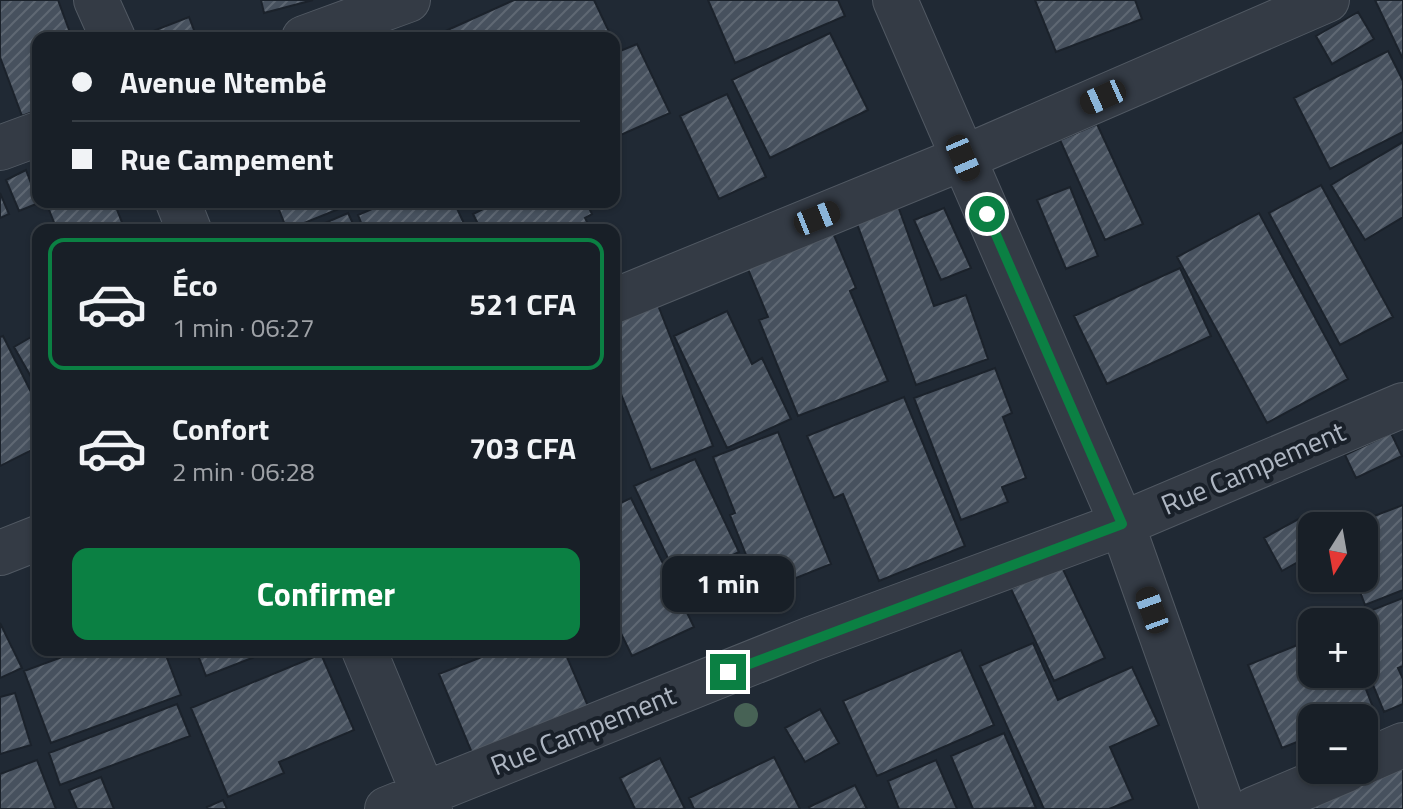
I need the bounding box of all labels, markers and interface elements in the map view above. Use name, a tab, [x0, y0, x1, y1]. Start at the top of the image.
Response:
text: Avenue Ntembé	[120, 59, 327, 105]
car	[1076, 76, 1130, 118]
car	[943, 131, 983, 185]
text: Rue Campement	[120, 136, 333, 182]
route start	[969, 196, 1005, 232]
car	[790, 198, 844, 238]
text: Éco	[172, 262, 218, 308]
icon: car	[76, 268, 148, 340]
text: 521 CFA	[469, 281, 576, 327]
text: 1 min · 06:27	[172, 308, 315, 347]
text: Confort	[172, 406, 269, 452]
street label: Rue Campement	[1154, 409, 1352, 526]
icon: car	[76, 412, 148, 484]
text: 703 CFA	[469, 425, 576, 471]
text: 2 min · 06:28	[172, 452, 315, 491]
north arrow	[1298, 512, 1378, 592]
map controls	[1298, 512, 1378, 784]
button: Confirmer	[72, 548, 580, 640]
callout: 1 min	[662, 556, 794, 612]
text: 1 min	[696, 564, 760, 603]
car	[1133, 583, 1171, 637]
button: +	[1298, 608, 1378, 688]
route end	[710, 654, 746, 690]
street label: Rue Campement	[484, 673, 682, 786]
button: −	[1298, 704, 1378, 784]

